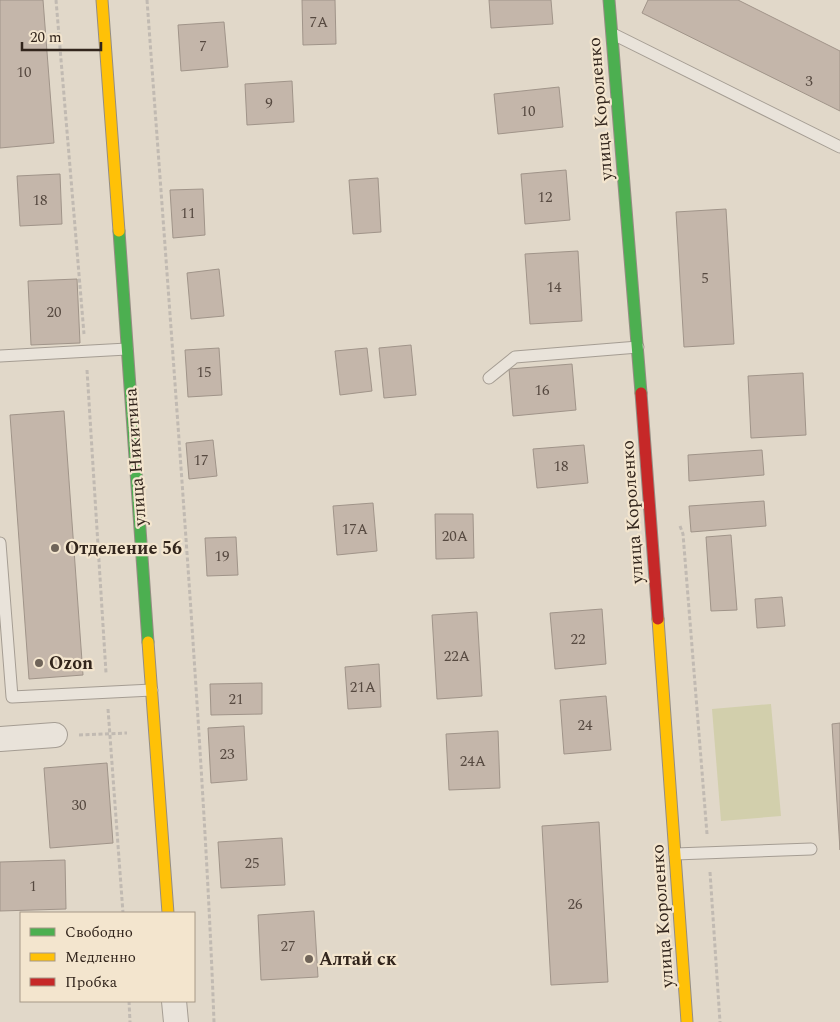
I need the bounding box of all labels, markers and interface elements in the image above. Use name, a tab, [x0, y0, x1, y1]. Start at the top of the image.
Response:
house number: 7А	[310, 11, 328, 34]
scale bar	[22, 20, 101, 52]
text: 20 m	[30, 26, 62, 49]
house number: 7	[199, 35, 207, 58]
street label: улица Короленко	[581, 36, 620, 183]
house number: 10	[16, 61, 32, 84]
house number: 3	[805, 70, 813, 93]
house number: 9	[265, 92, 273, 115]
house number: 10	[520, 100, 536, 123]
house number: 12	[537, 186, 553, 209]
house number: 18	[32, 189, 48, 212]
house number: 11	[180, 202, 196, 225]
house number: 5	[701, 267, 709, 290]
house number: 14	[546, 276, 562, 299]
house number: 20	[46, 301, 62, 324]
house number: 15	[196, 361, 212, 384]
house number: 16	[534, 379, 550, 402]
street label: улица Никитина	[117, 387, 154, 528]
street label: улица Короленко	[614, 439, 651, 586]
house number: 17	[193, 449, 209, 472]
house number: 18	[553, 455, 569, 478]
house number: 17А	[342, 518, 368, 541]
house number: 20А	[442, 525, 468, 548]
place label: Отделение 56	[65, 535, 182, 562]
marker: Отделение 56	[49, 542, 61, 554]
house number: 19	[214, 545, 230, 568]
house number: 22	[570, 628, 586, 651]
house number: 22А	[444, 645, 470, 668]
place label: Ozon	[49, 650, 93, 677]
marker: Ozon	[33, 657, 45, 669]
house number: 21А	[350, 676, 376, 699]
house number: 21	[228, 688, 244, 711]
house number: 24	[577, 714, 593, 737]
house number: 23	[219, 743, 235, 766]
house number: 24А	[460, 750, 486, 773]
house number: 30	[71, 794, 87, 817]
street label: улица Короленко	[644, 843, 681, 990]
house number: 25	[244, 852, 260, 875]
house number: 1	[29, 875, 37, 898]
house number: 26	[567, 893, 583, 916]
legend	[20, 912, 195, 1002]
text: Свободно	[65, 921, 133, 944]
house number: 27	[280, 935, 296, 958]
text: Медленно	[65, 946, 136, 969]
place label: Алтай ск	[319, 946, 397, 973]
marker: Алтай ск	[303, 953, 315, 965]
text: Пробка	[65, 971, 118, 994]

